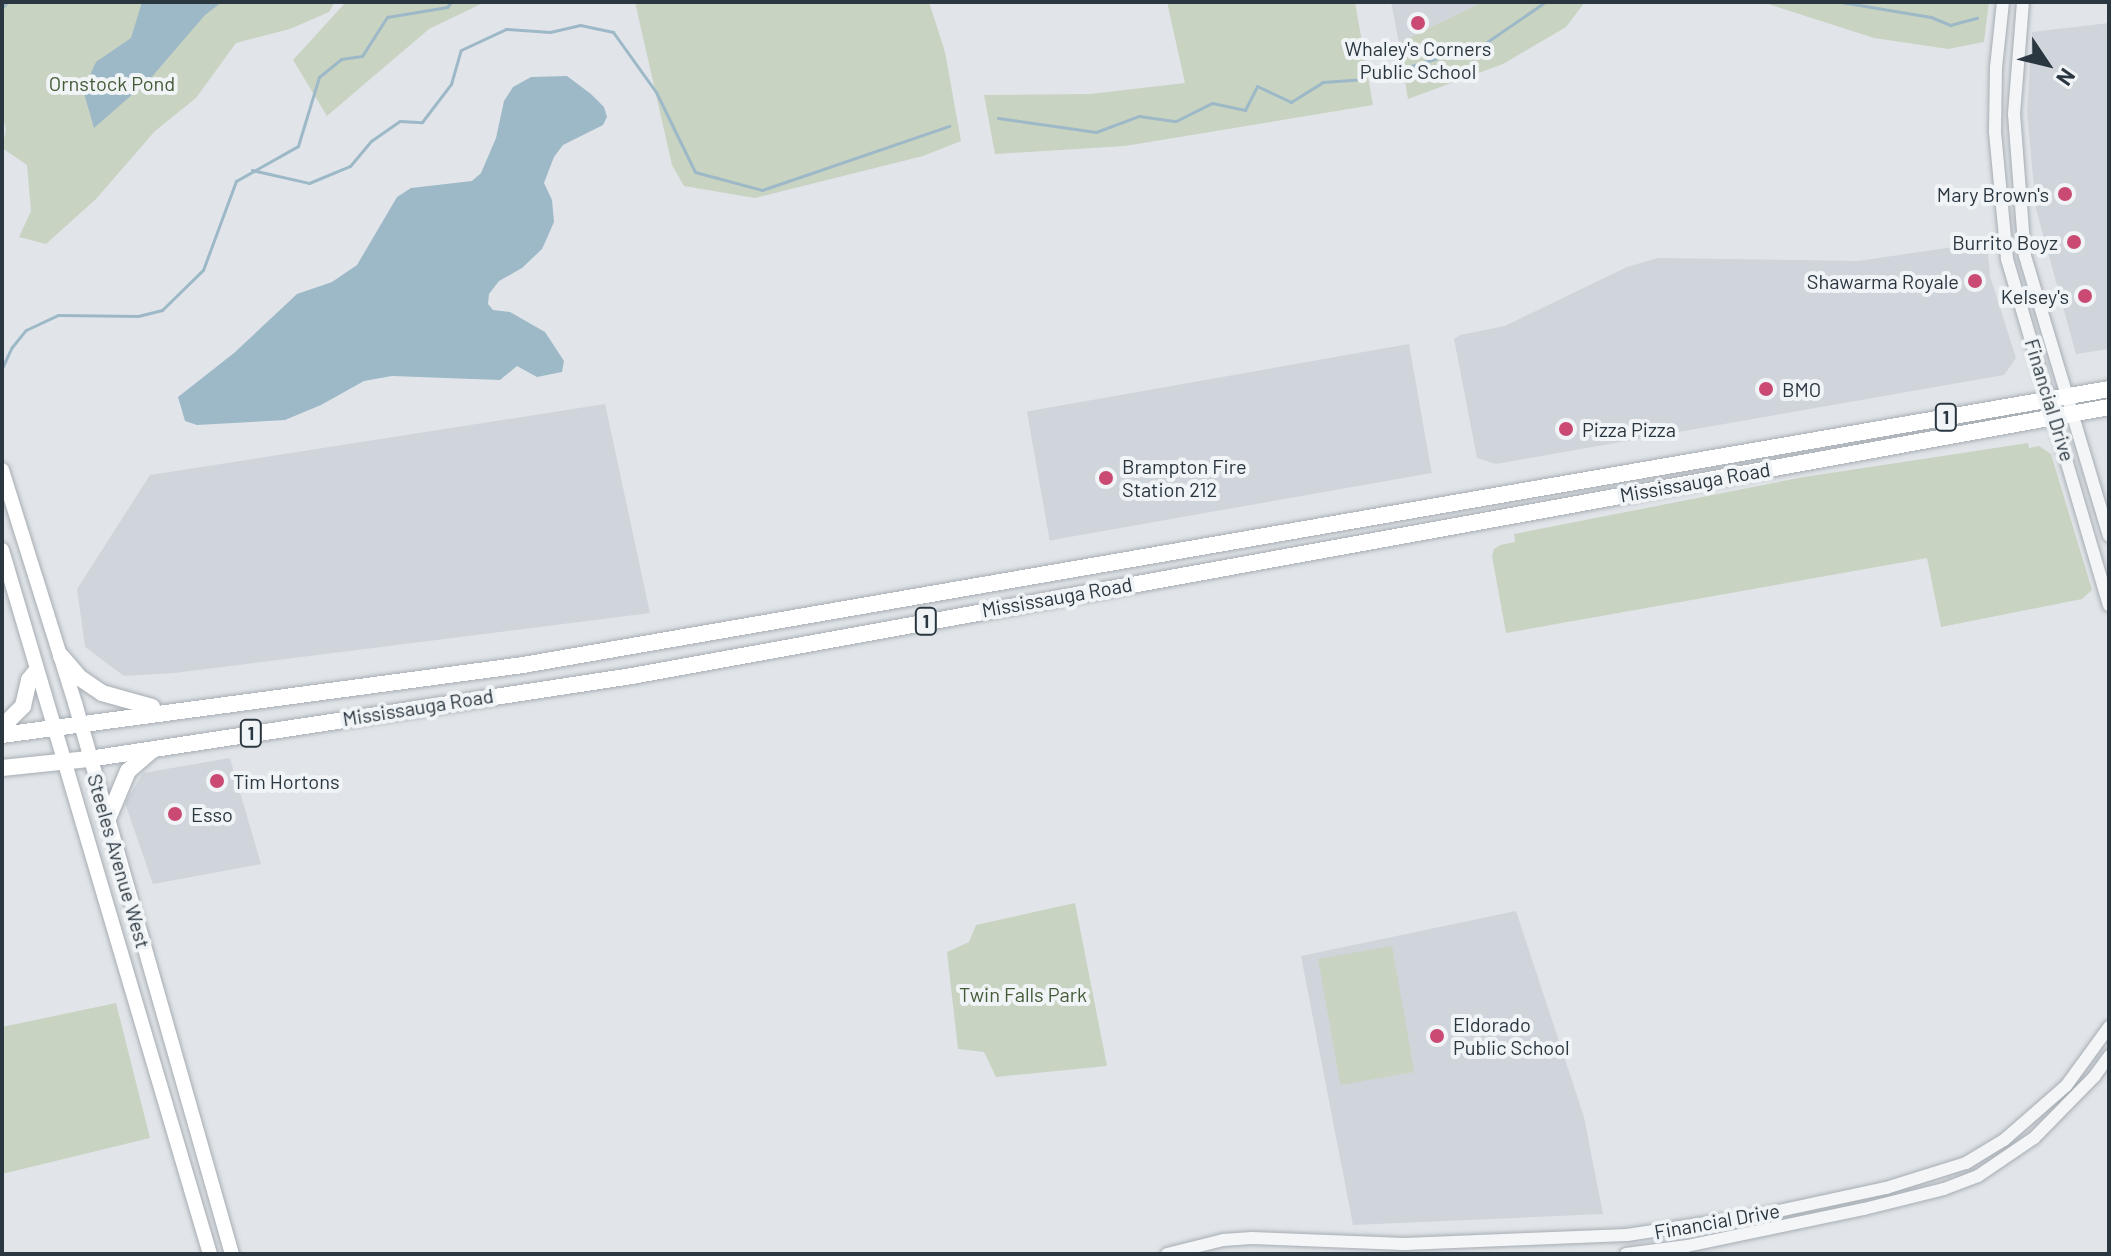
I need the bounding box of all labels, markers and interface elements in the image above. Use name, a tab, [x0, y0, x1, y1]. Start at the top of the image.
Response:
marker: Whaley's Corners Public School	[1409, 14, 1427, 32]
north arrow	[2007, 24, 2087, 104]
place label: Whaley's Corners Public School	[1345, 36, 1491, 83]
text: N	[2052, 64, 2082, 91]
park label: Ornstock Pond	[49, 71, 175, 95]
place label: Mary Brown's	[1937, 182, 2049, 206]
marker: Mary Brown's	[2056, 185, 2074, 203]
place label: Burrito Boyz	[1952, 230, 2058, 254]
marker: Burrito Boyz	[2065, 233, 2083, 251]
place label: Shawarma Royale	[1807, 269, 1959, 293]
marker: Shawarma Royale	[1966, 272, 1984, 290]
place label: Kelsey's	[2001, 284, 2069, 308]
marker: Kelsey's	[2076, 287, 2094, 305]
street label: Financial Drive	[2020, 336, 2080, 464]
place label: BMO	[1782, 377, 1821, 401]
marker: BMO	[1757, 380, 1775, 398]
road number: 1	[1934, 403, 1958, 431]
place label: Pizza Pizza	[1582, 417, 1676, 441]
marker: Pizza Pizza	[1557, 420, 1575, 438]
place label: Brampton Fire Station 212	[1122, 454, 1247, 501]
street label: Mississauga Road	[1618, 457, 1772, 507]
marker: Brampton Fire Station 212	[1097, 469, 1115, 487]
street label: Mississauga Road	[980, 572, 1134, 622]
road number: 1	[914, 607, 938, 635]
street label: Mississauga Road	[341, 683, 495, 731]
road number: 1	[239, 719, 263, 747]
place label: Tim Hortons	[233, 769, 340, 793]
street label: Steeles Avenue West	[83, 771, 155, 951]
marker: Tim Hortons	[208, 772, 226, 790]
place label: Esso	[191, 802, 233, 826]
marker: Esso	[166, 805, 184, 823]
park label: Twin Falls Park	[959, 982, 1087, 1006]
place label: Eldorado Public School	[1453, 1012, 1570, 1059]
marker: Eldorado Public School	[1428, 1027, 1446, 1045]
street label: Financial Drive	[1652, 1198, 1782, 1244]

